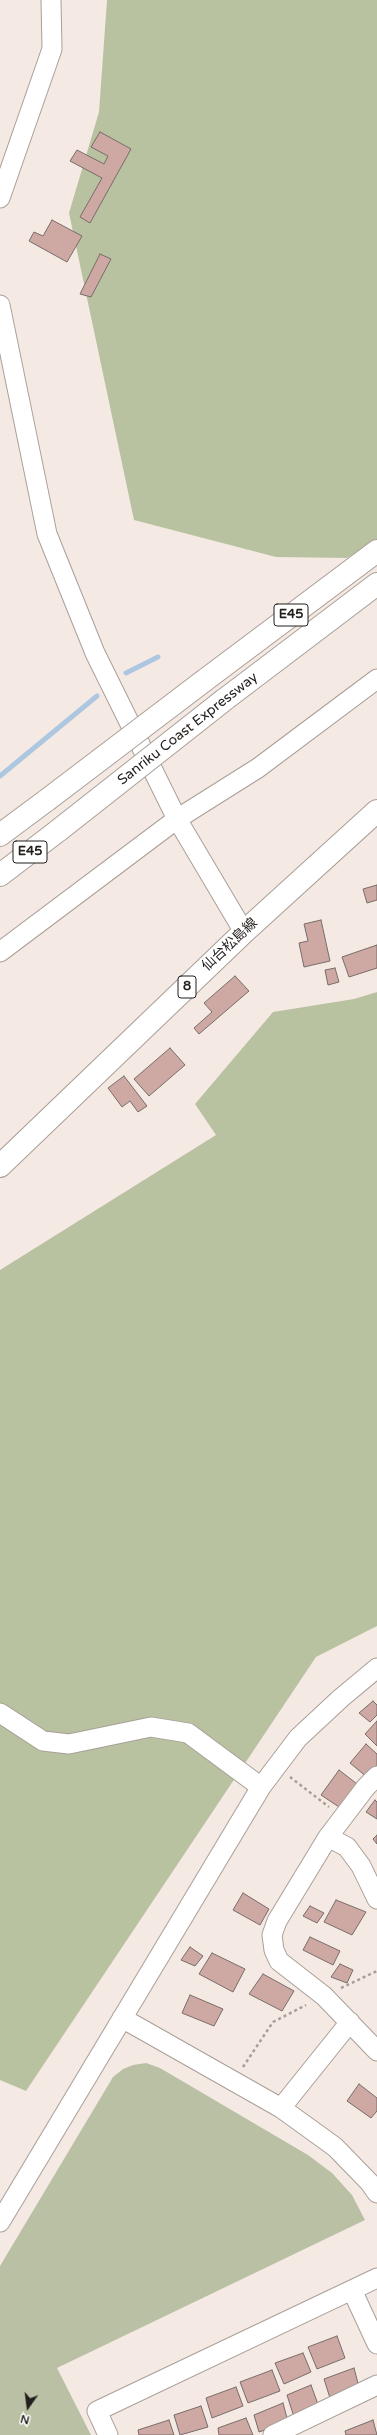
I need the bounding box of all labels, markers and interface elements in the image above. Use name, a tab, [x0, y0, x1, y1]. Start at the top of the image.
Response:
road number: E45	[274, 604, 308, 626]
street label: Sanriku Coast Expressway	[115, 669, 261, 789]
road number: E45	[13, 841, 47, 863]
street label: 仙台松島線	[199, 915, 261, 975]
road number: 8	[178, 976, 196, 998]
north arrow	[8, 2387, 48, 2427]
text: N	[19, 2412, 31, 2427]

